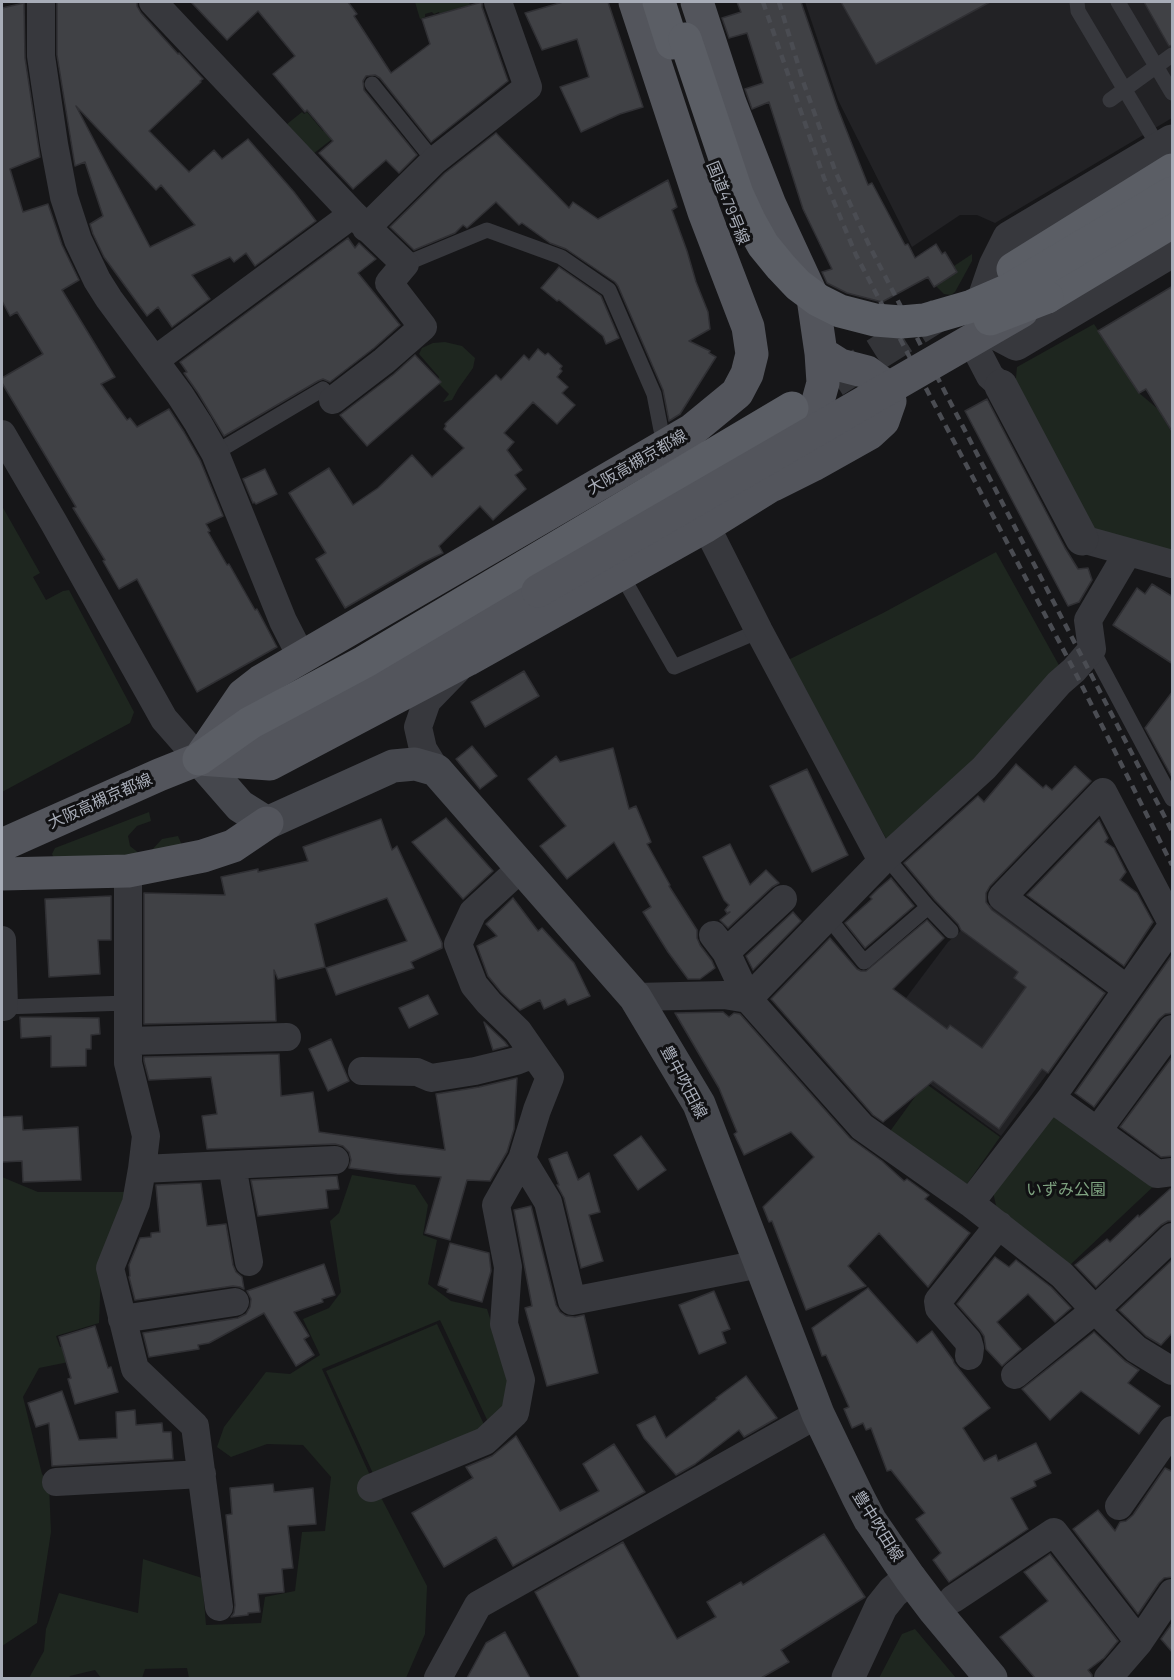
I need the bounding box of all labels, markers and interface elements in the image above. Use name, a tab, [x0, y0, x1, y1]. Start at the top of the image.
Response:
street label: 国道479号線	[703, 158, 753, 248]
street label: 大阪高槻京都線	[584, 426, 690, 498]
street label: 大阪高槻京都線	[45, 769, 155, 833]
street label: 豊中吹田線	[657, 1042, 711, 1122]
park label: いずみ公園	[1026, 1180, 1106, 1200]
street label: 豊中吹田線	[849, 1487, 907, 1565]

